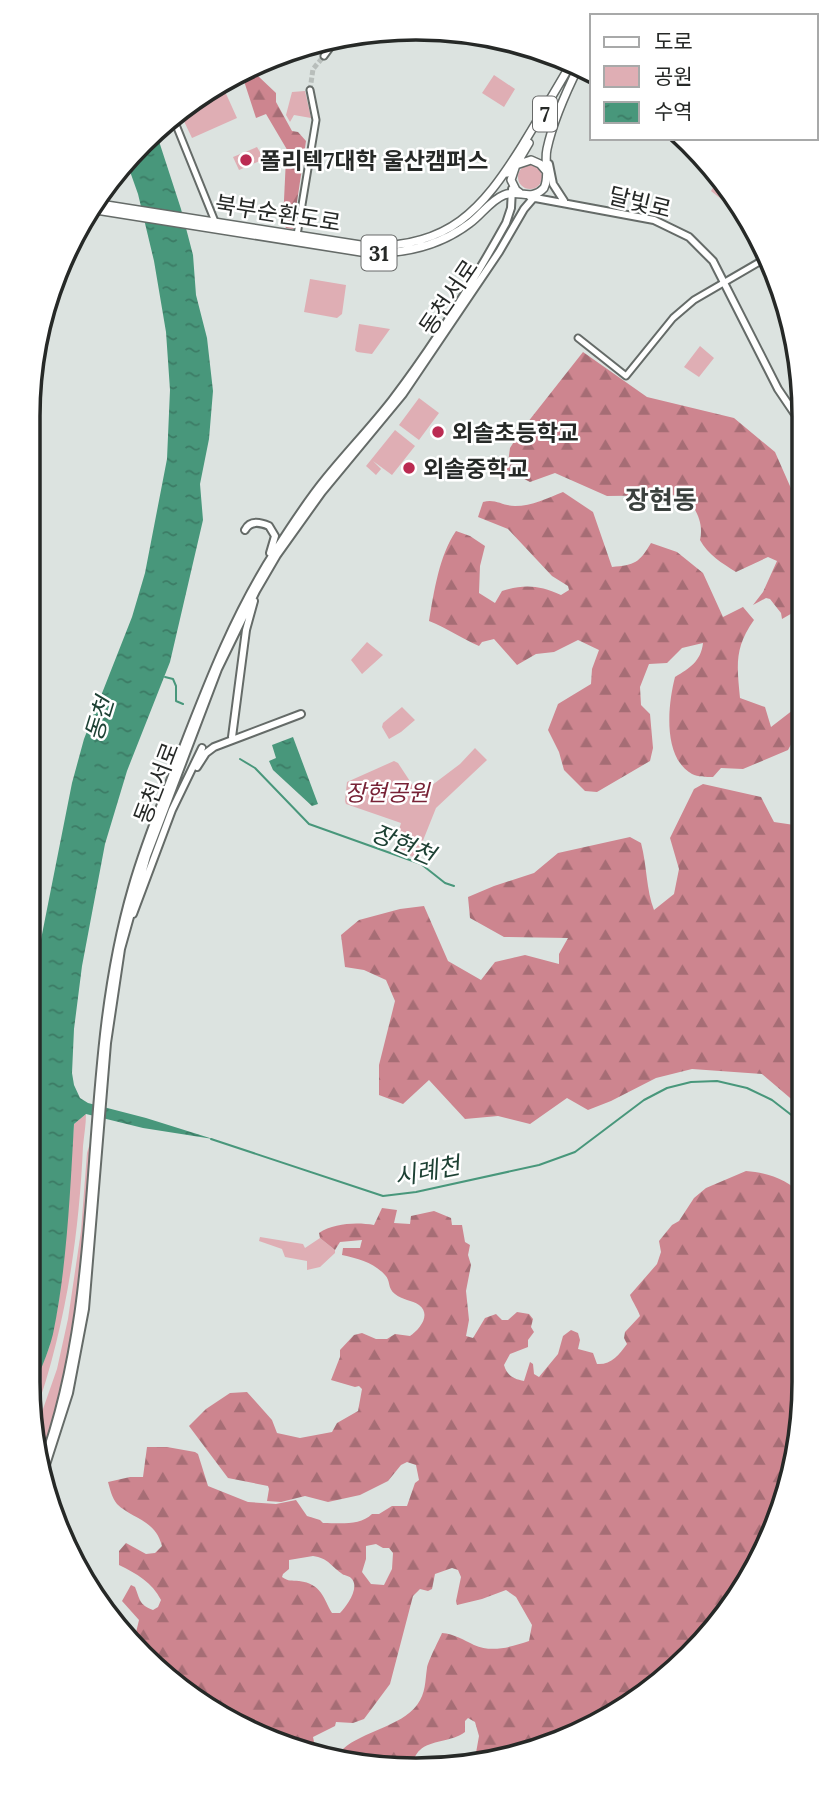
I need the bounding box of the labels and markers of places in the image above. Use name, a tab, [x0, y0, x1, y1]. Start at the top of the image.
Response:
place label: 폴리텍7대학 울산캠퍼스	[260, 146, 488, 175]
marker: 폴리텍7대학 울산캠퍼스	[238, 152, 254, 168]
place label: 외솔초등학교	[452, 418, 579, 447]
marker: 외솔초등학교	[430, 424, 446, 440]
place label: 외솔중학교	[423, 454, 529, 483]
marker: 외솔중학교	[401, 460, 417, 476]

